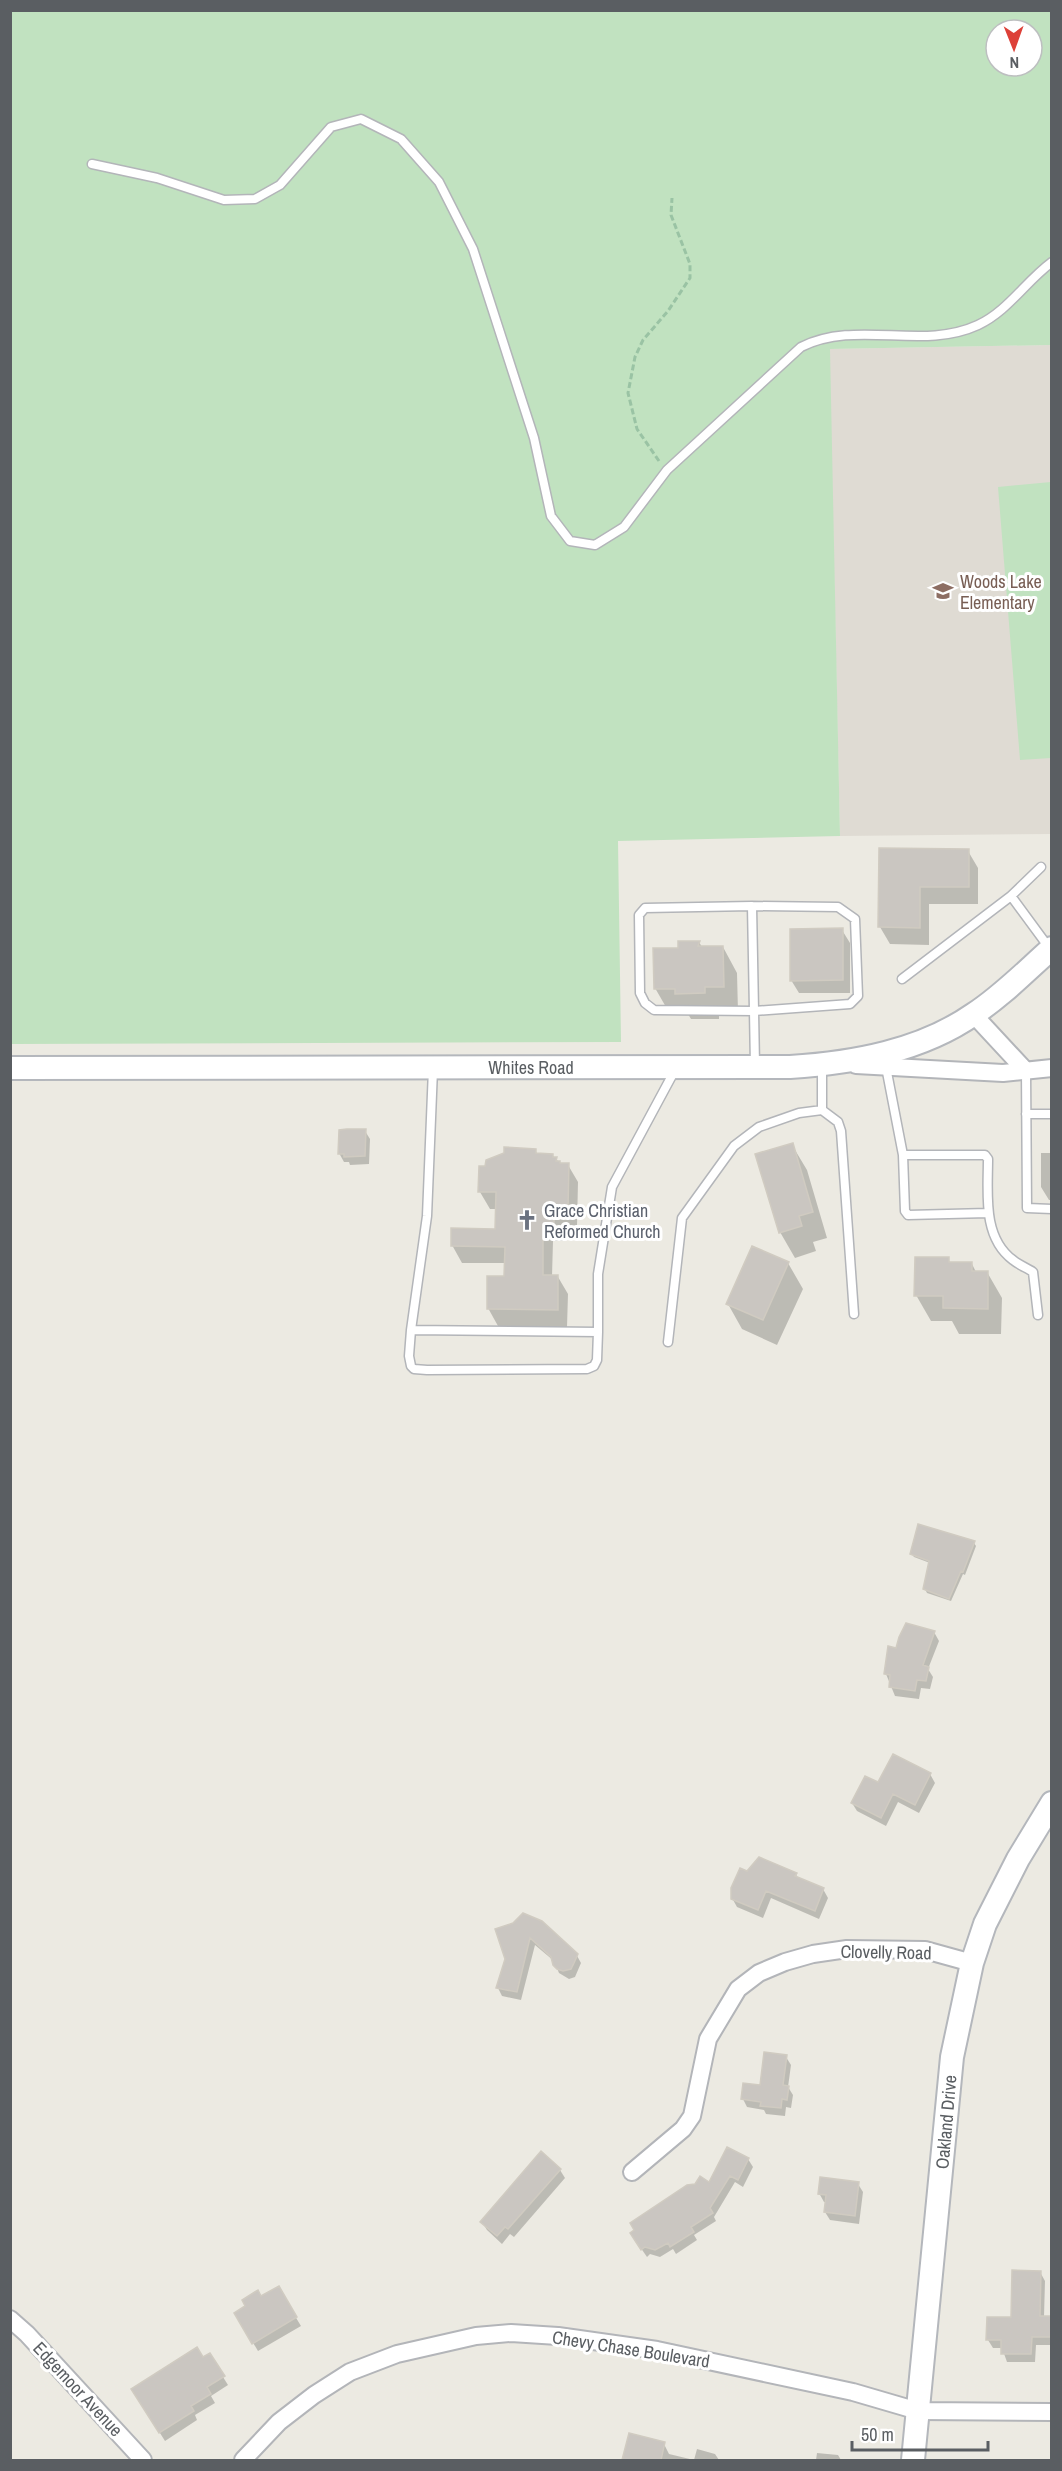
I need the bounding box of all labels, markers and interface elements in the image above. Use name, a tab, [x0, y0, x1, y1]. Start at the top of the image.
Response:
north arrow	[984, 18, 1044, 78]
text: N	[1009, 52, 1019, 74]
place label: Woods Lake Elementary	[960, 569, 1042, 615]
school or university icon: Woods Lake Elementary	[931, 579, 955, 603]
street label: Whites Road	[488, 1055, 574, 1080]
place label: Grace Christian Reformed Church	[544, 1198, 660, 1244]
church icon: Grace Christian Reformed Church	[515, 1208, 539, 1232]
street label: Clovelly Road	[840, 1939, 932, 1965]
street label: Oakland Drive	[929, 2074, 963, 2170]
street label: Chevy Chase Boulevard	[550, 2324, 712, 2374]
street label: Edgemoor Avenue	[28, 2336, 128, 2442]
scale bar	[852, 2414, 988, 2452]
text: 50 m	[861, 2422, 894, 2447]

